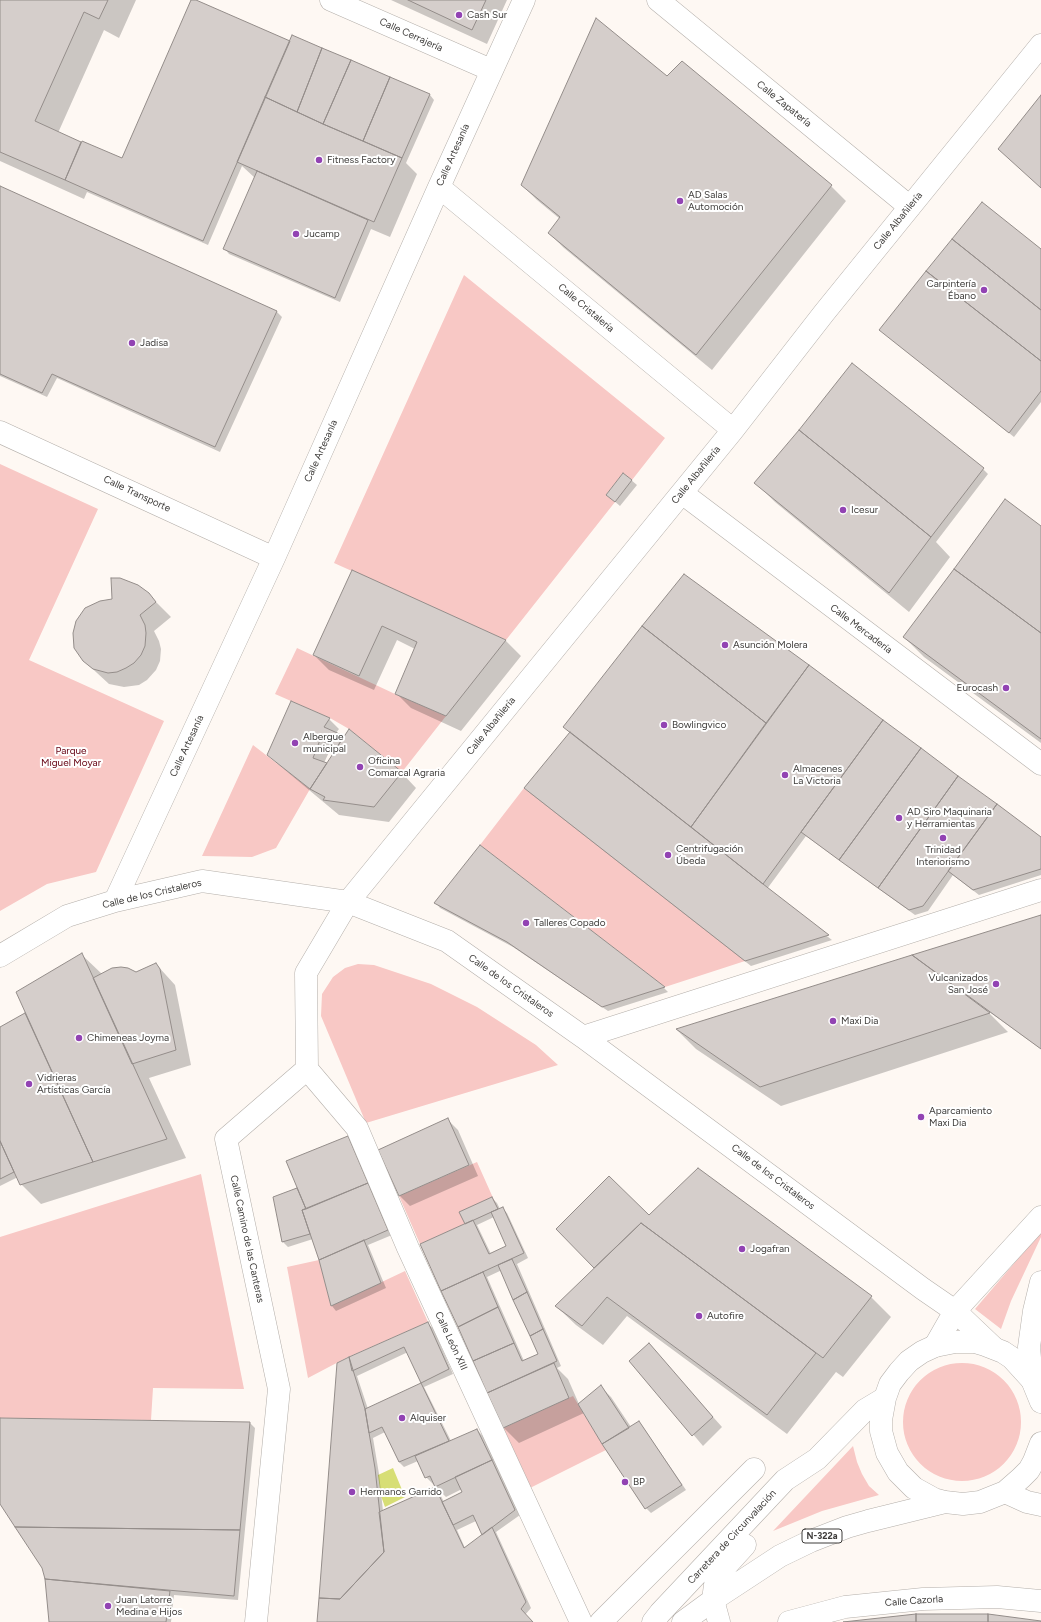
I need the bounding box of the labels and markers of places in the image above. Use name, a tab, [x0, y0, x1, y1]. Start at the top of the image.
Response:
place label: Cash Sur	[467, 9, 507, 21]
marker: Cash Sur	[454, 10, 464, 20]
place label: Fitness Factory	[327, 154, 395, 166]
marker: Fitness Factory	[314, 155, 324, 165]
place label: AD Salas Automoción	[688, 189, 743, 212]
marker: AD Salas Automoción	[675, 196, 685, 206]
place label: Jucamp	[304, 228, 340, 240]
marker: Jucamp	[291, 229, 301, 239]
place label: Carpintería Ébano	[926, 278, 976, 302]
marker: Carpintería Ébano	[979, 285, 989, 295]
place label: Jadisa	[140, 337, 168, 349]
marker: Jadisa	[127, 338, 137, 348]
place label: Icesur	[851, 504, 878, 516]
marker: Icesur	[838, 505, 848, 515]
place label: Asunción Molera	[733, 639, 808, 651]
marker: Asunción Molera	[720, 640, 730, 650]
place label: Eurocash	[957, 682, 998, 694]
marker: Eurocash	[1001, 683, 1011, 693]
place label: Bowlingvico	[672, 719, 726, 731]
marker: Bowlingvico	[659, 720, 669, 730]
place label: Albergue municipal	[303, 731, 346, 754]
marker: Albergue municipal	[290, 738, 300, 748]
place label: Oficina Comarcal Agraria	[368, 755, 445, 778]
marker: Oficina Comarcal Agraria	[355, 762, 365, 772]
place label: Almacenes La Victoria	[793, 763, 842, 786]
marker: Almacenes La Victoria	[780, 770, 790, 780]
place label: AD Siro Maquinaria y Herramientas	[907, 806, 992, 830]
marker: AD Siro Maquinaria y Herramientas	[894, 813, 904, 823]
marker: Trinidad Interiorismo	[938, 833, 948, 843]
place label: Centrifugación Úbeda	[676, 843, 743, 866]
place label: Trinidad Interiorismo	[916, 844, 970, 868]
marker: Centrifugación Úbeda	[663, 850, 673, 860]
place label: Talleres Copado	[534, 917, 606, 929]
marker: Talleres Copado	[521, 918, 531, 928]
place label: Vulcanizados San José	[929, 972, 988, 996]
marker: Vulcanizados San José	[991, 979, 1001, 989]
place label: Maxi Dia	[841, 1015, 878, 1027]
marker: Maxi Dia	[828, 1016, 838, 1026]
place label: Chimeneas Joyma	[87, 1032, 169, 1044]
marker: Chimeneas Joyma	[74, 1033, 84, 1043]
place label: Vidrieras Artísticas García	[37, 1072, 111, 1096]
marker: Vidrieras Artísticas García	[24, 1079, 34, 1089]
place label: Aparcamiento Maxi Dia	[929, 1105, 992, 1128]
marker: Aparcamiento Maxi Dia	[916, 1112, 926, 1122]
place label: Jogafran	[750, 1243, 790, 1255]
marker: Jogafran	[737, 1244, 747, 1254]
place label: Autofire	[707, 1310, 744, 1322]
marker: Autofire	[694, 1311, 704, 1321]
place label: Alquiser	[410, 1412, 446, 1424]
marker: Alquiser	[397, 1413, 407, 1423]
place label: BP	[633, 1476, 645, 1488]
marker: BP	[620, 1477, 630, 1487]
place label: Hermanos Garrido	[360, 1486, 442, 1498]
marker: Hermanos Garrido	[347, 1487, 357, 1497]
place label: Juan Latorre Medina e Hijos	[116, 1594, 182, 1618]
marker: Juan Latorre Medina e Hijos	[103, 1601, 113, 1611]

